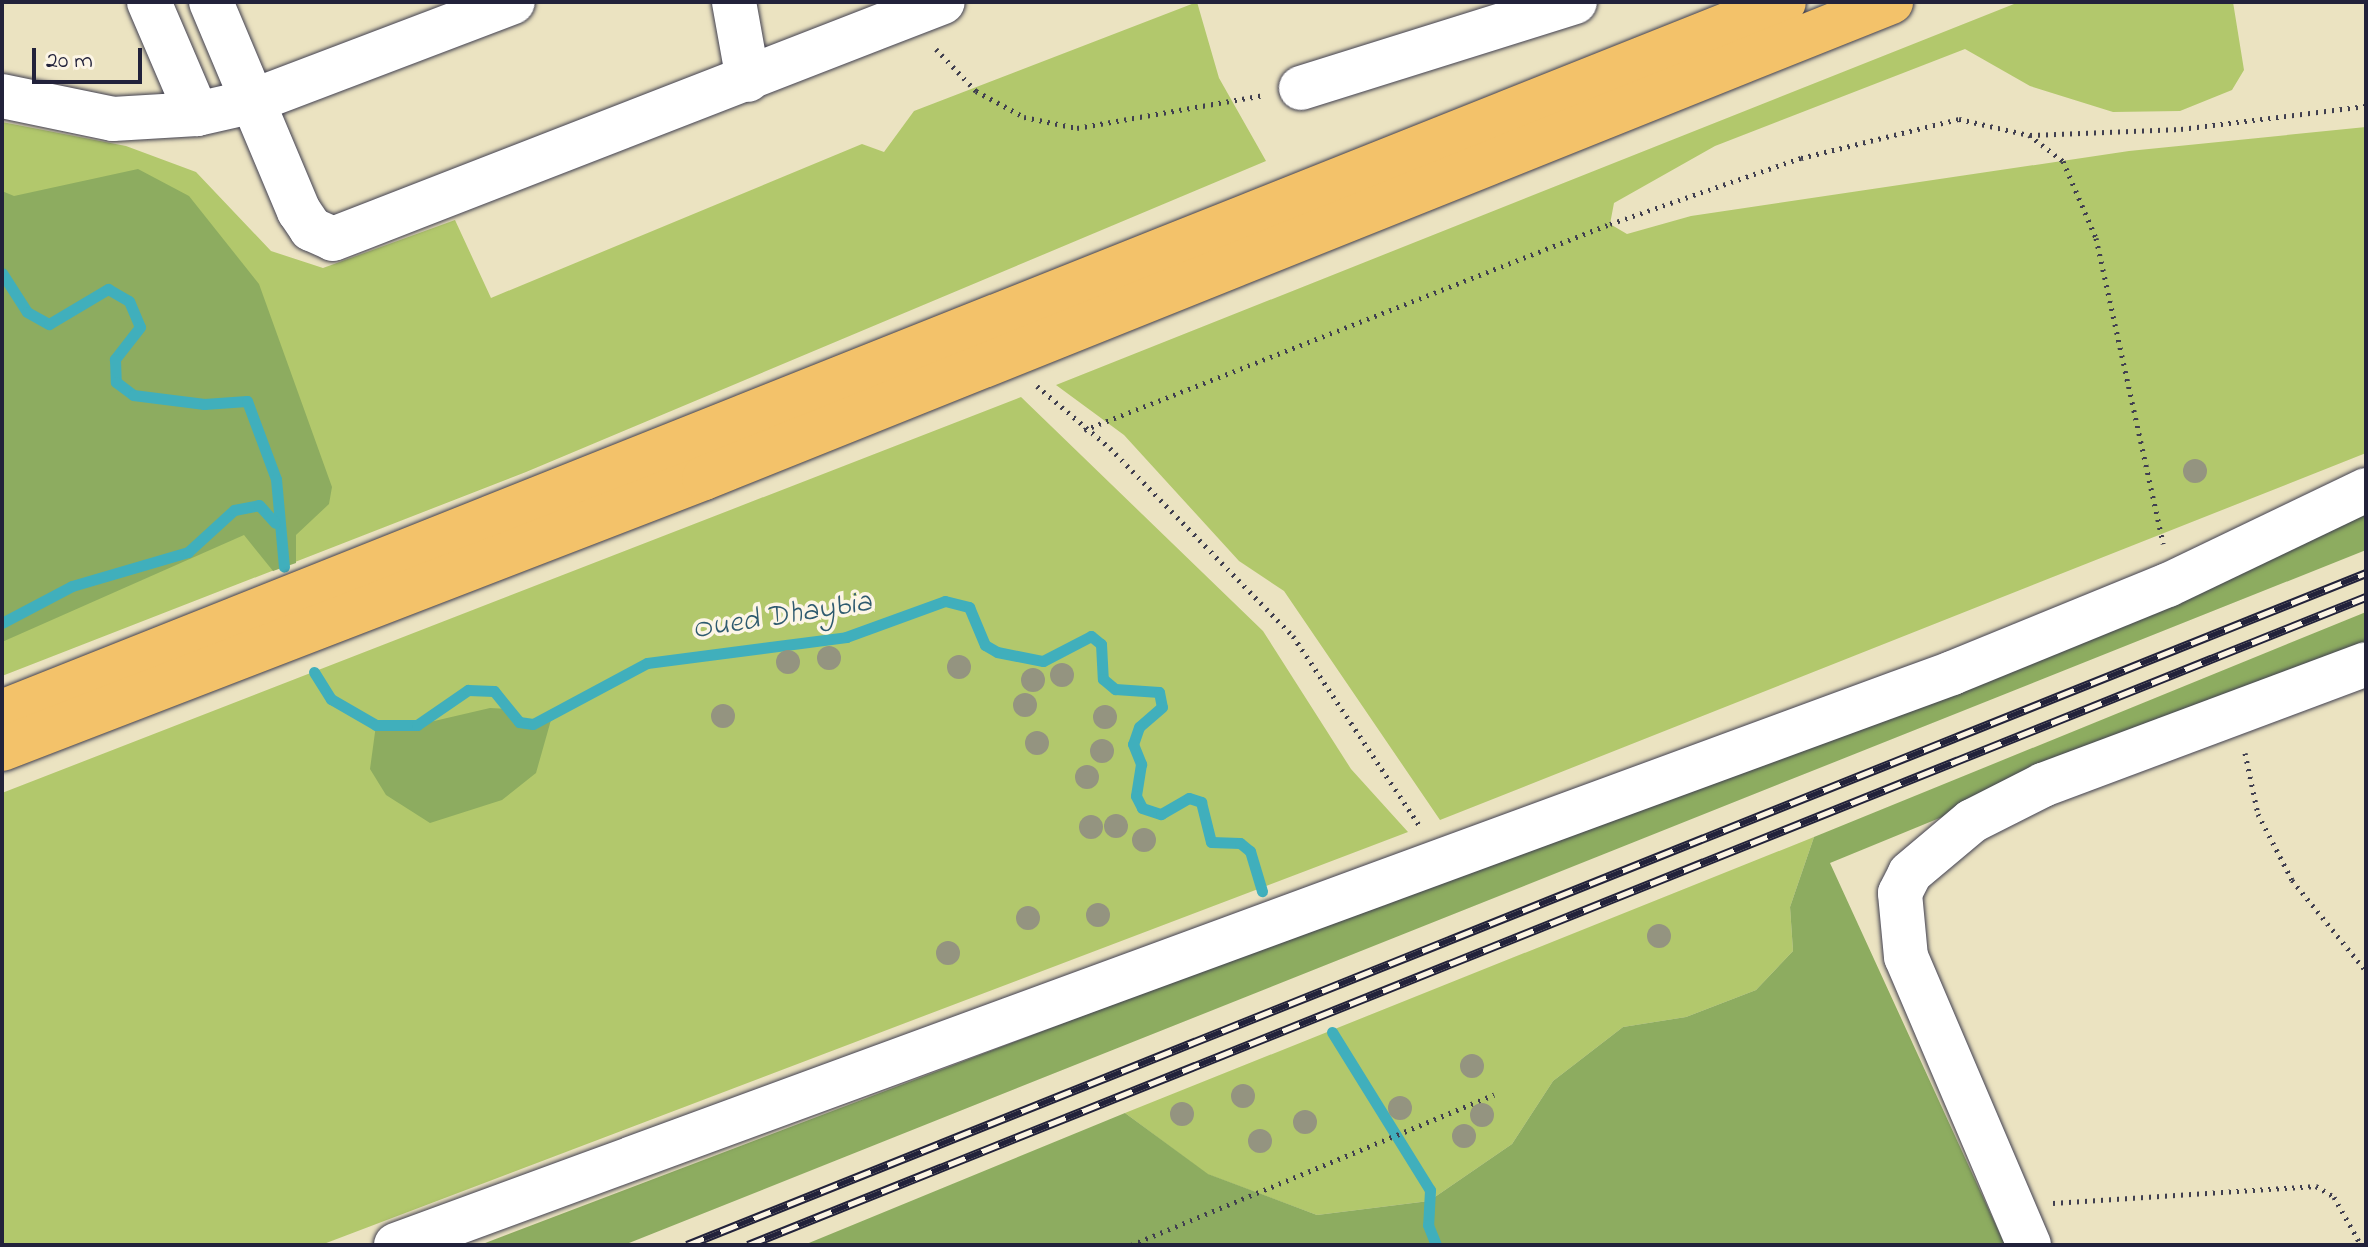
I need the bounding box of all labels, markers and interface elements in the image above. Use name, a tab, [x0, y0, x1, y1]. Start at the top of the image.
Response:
scale bar	[36, 32, 146, 82]
text: 20 m	[46, 44, 93, 79]
water label: Oued Dhaybia	[690, 585, 874, 649]

